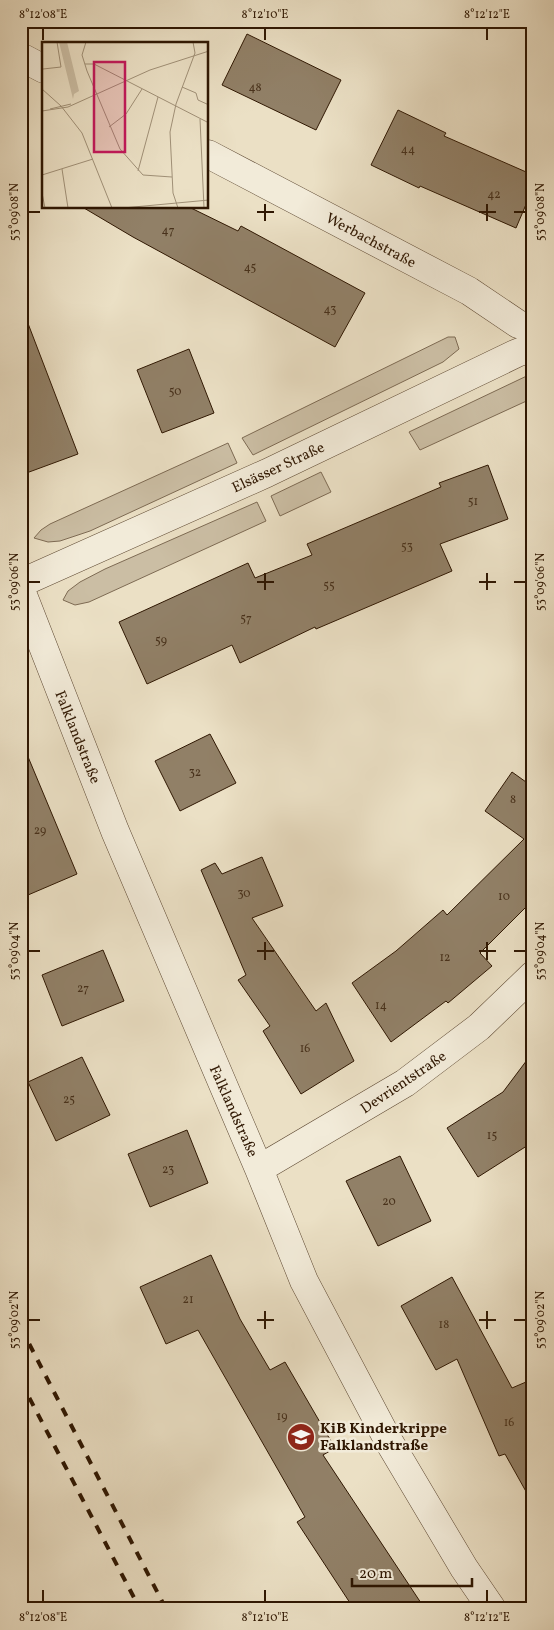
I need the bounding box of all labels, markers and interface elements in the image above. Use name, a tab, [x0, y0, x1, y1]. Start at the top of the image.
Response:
text: 8°12'08"E	[19, 7, 67, 23]
text: 8°12'10"E	[242, 7, 288, 23]
text: 8°12'12"E	[464, 7, 510, 23]
inset map	[42, 42, 209, 209]
house number: 48	[248, 80, 262, 96]
house number: 44	[401, 142, 415, 158]
text: 53°09'08"N	[7, 183, 23, 241]
text: 53°09'08"N	[533, 183, 549, 241]
house number: 42	[487, 187, 501, 203]
street label: Werbachstraße	[321, 209, 419, 274]
house number: 47	[162, 223, 175, 239]
house number: 45	[244, 260, 257, 276]
house number: 43	[324, 302, 336, 318]
house number: 50	[169, 384, 181, 400]
street label: Elsässer Straße	[229, 438, 328, 499]
house number: 51	[468, 494, 478, 510]
house number: 53	[401, 539, 413, 555]
text: 53°09'06"N	[7, 553, 23, 611]
text: 53°09'06"N	[533, 553, 549, 611]
house number: 55	[323, 578, 335, 594]
house number: 57	[240, 611, 252, 627]
house number: 59	[155, 633, 167, 649]
street label: Falklandstraße	[48, 688, 105, 787]
house number: 32	[189, 765, 201, 781]
house number: 8	[510, 792, 516, 808]
house number: 29	[34, 823, 46, 839]
house number: 30	[237, 886, 251, 902]
house number: 10	[498, 889, 510, 905]
text: 53°09'04"N	[7, 922, 23, 980]
text: 53°09'04"N	[533, 922, 549, 980]
house number: 12	[439, 950, 451, 966]
house number: 27	[77, 981, 89, 997]
house number: 14	[375, 998, 387, 1014]
house number: 16	[300, 1041, 310, 1057]
street label: Devrientstraße	[357, 1047, 451, 1120]
street label: Falklandstraße	[203, 1062, 262, 1161]
house number: 25	[63, 1092, 75, 1108]
house number: 15	[487, 1128, 497, 1144]
house number: 23	[162, 1162, 174, 1178]
house number: 20	[382, 1194, 396, 1210]
text: 53°09'02"N	[7, 1291, 23, 1349]
text: 53°09'02"N	[533, 1291, 549, 1349]
house number: 21	[182, 1292, 194, 1308]
house number: 18	[439, 1317, 449, 1333]
house number: 19	[277, 1409, 287, 1425]
house number: 16	[504, 1415, 514, 1431]
place label: KiB Kinderkrippe Falklandstraße	[320, 1419, 447, 1457]
school or university icon: KiB Kinderkrippe Falklandstraße	[286, 1422, 316, 1452]
scale bar	[352, 1555, 472, 1587]
text: 20 m	[359, 1564, 392, 1585]
text: 8°12'08"E	[19, 1610, 67, 1626]
text: 8°12'10"E	[242, 1610, 288, 1626]
text: 8°12'12"E	[464, 1610, 510, 1626]

